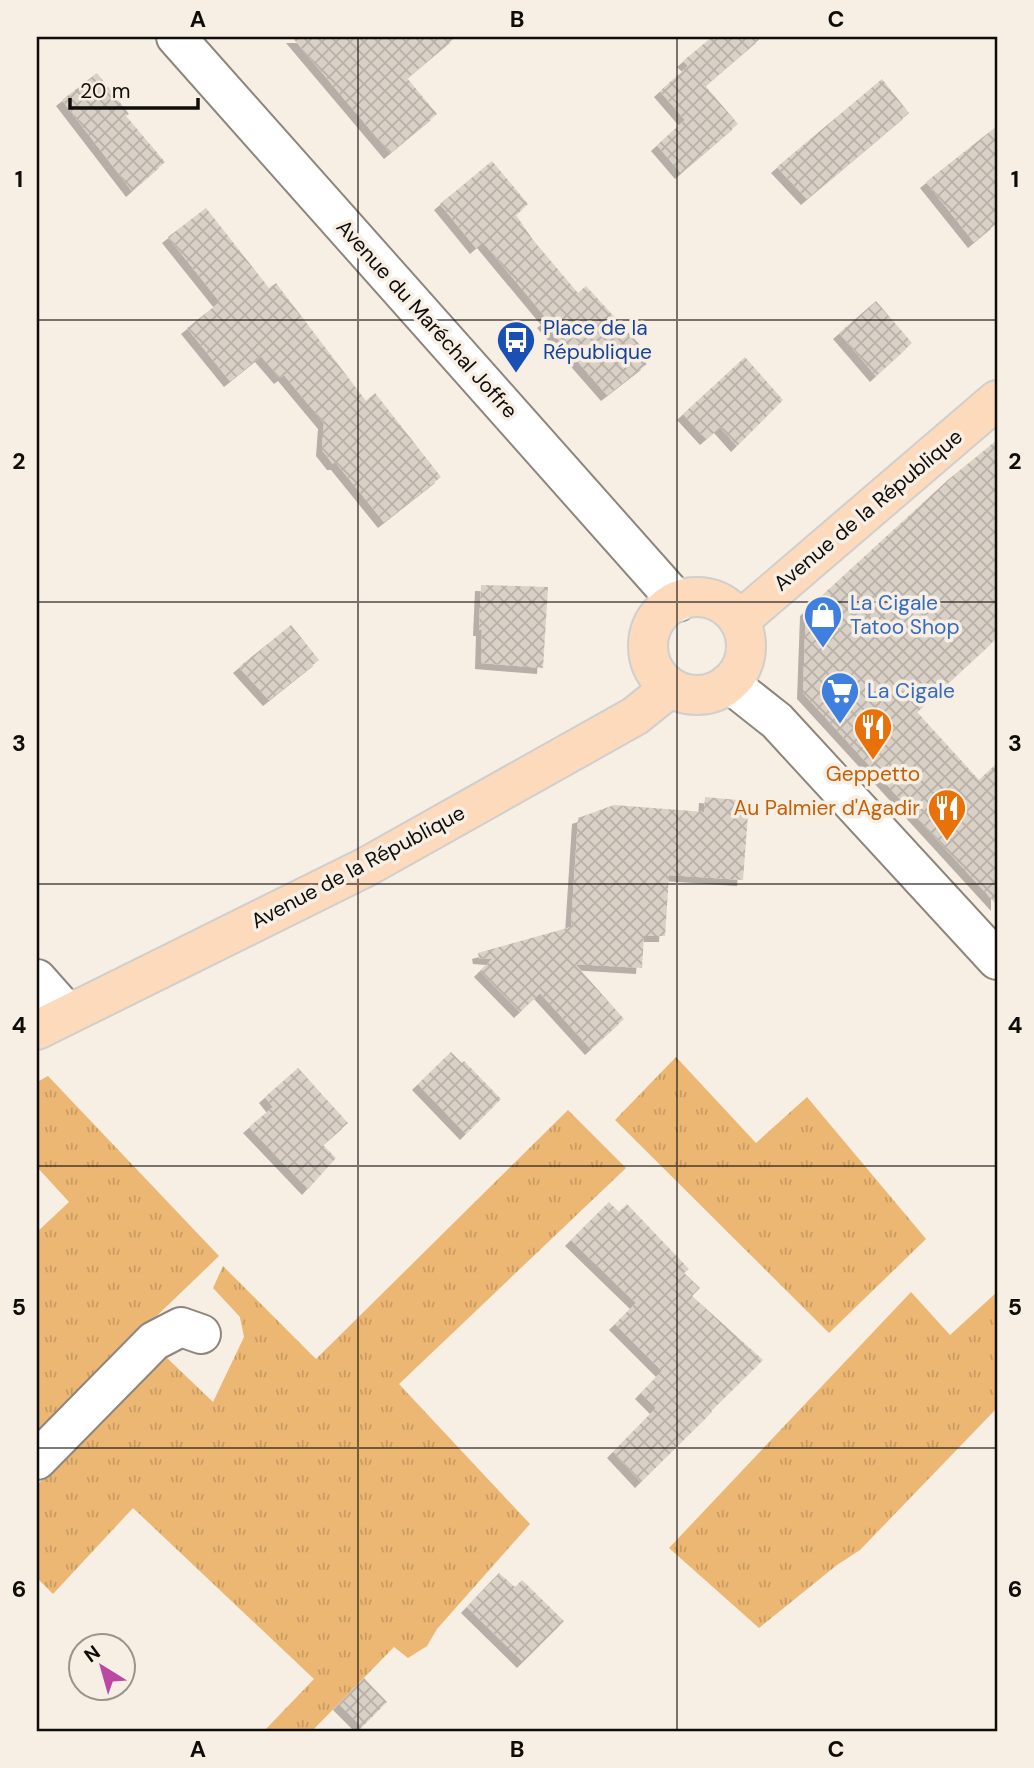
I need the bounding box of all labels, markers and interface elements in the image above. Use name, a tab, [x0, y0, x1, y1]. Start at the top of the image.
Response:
text: A	[190, 4, 206, 34]
text: B	[510, 4, 524, 34]
text: C	[828, 4, 844, 34]
scale bar	[70, 66, 198, 110]
text: 20 m	[80, 77, 131, 105]
text: 1	[15, 164, 23, 194]
text: 1	[1011, 164, 1019, 194]
street label: Avenue du Maréchal Joffre	[330, 214, 524, 424]
place label: Place de la République	[543, 314, 652, 366]
bus stop icon: Place de la République	[495, 319, 537, 374]
street label: Avenue de la République	[768, 423, 968, 597]
text: 2	[12, 446, 26, 476]
text: 2	[1008, 446, 1022, 476]
place label: La Cigale Tatoo Shop	[850, 589, 960, 641]
shop icon: La Cigale Tatoo Shop	[802, 594, 844, 649]
supermarket icon: La Cigale	[819, 670, 861, 725]
place label: La Cigale	[867, 677, 955, 705]
restaurant icon: Geppetto	[852, 706, 894, 761]
text: 3	[12, 728, 26, 758]
text: 3	[1008, 728, 1022, 758]
place label: Geppetto	[826, 760, 920, 788]
restaurant icon: Au Palmier d'Agadir	[926, 787, 968, 842]
place label: Au Palmier d'Agadir	[734, 794, 920, 822]
street label: Avenue de la République	[246, 799, 470, 935]
text: 4	[12, 1010, 27, 1040]
text: 4	[1008, 1010, 1023, 1040]
text: 5	[12, 1292, 26, 1322]
text: 5	[1008, 1292, 1022, 1322]
text: 6	[12, 1574, 26, 1604]
text: 6	[1008, 1574, 1022, 1604]
north arrow	[66, 1632, 136, 1702]
text: N	[79, 1640, 105, 1668]
text: A	[190, 1734, 206, 1764]
text: B	[510, 1734, 524, 1764]
text: C	[828, 1734, 844, 1764]

